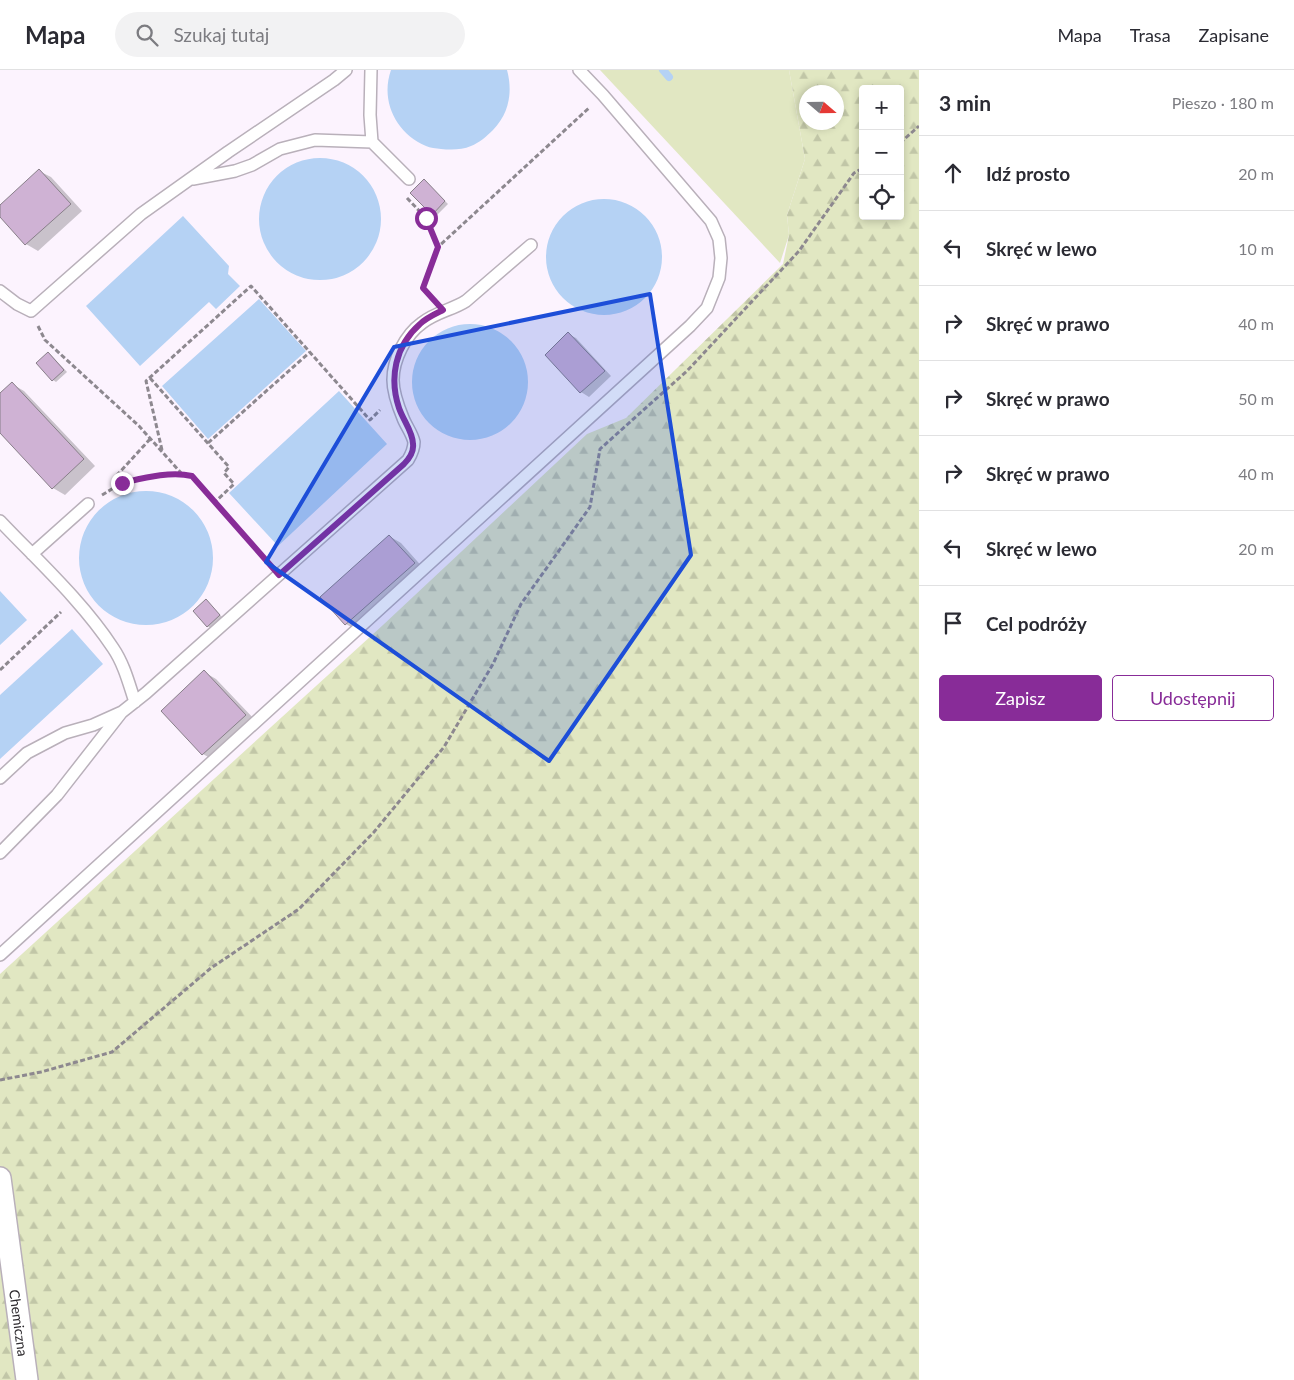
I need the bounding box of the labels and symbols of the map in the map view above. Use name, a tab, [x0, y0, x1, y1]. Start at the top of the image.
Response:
north arrow	[799, 85, 844, 130]
route start	[415, 207, 438, 230]
route end	[111, 472, 134, 495]
street label: Chemiczna	[6, 1288, 32, 1357]

